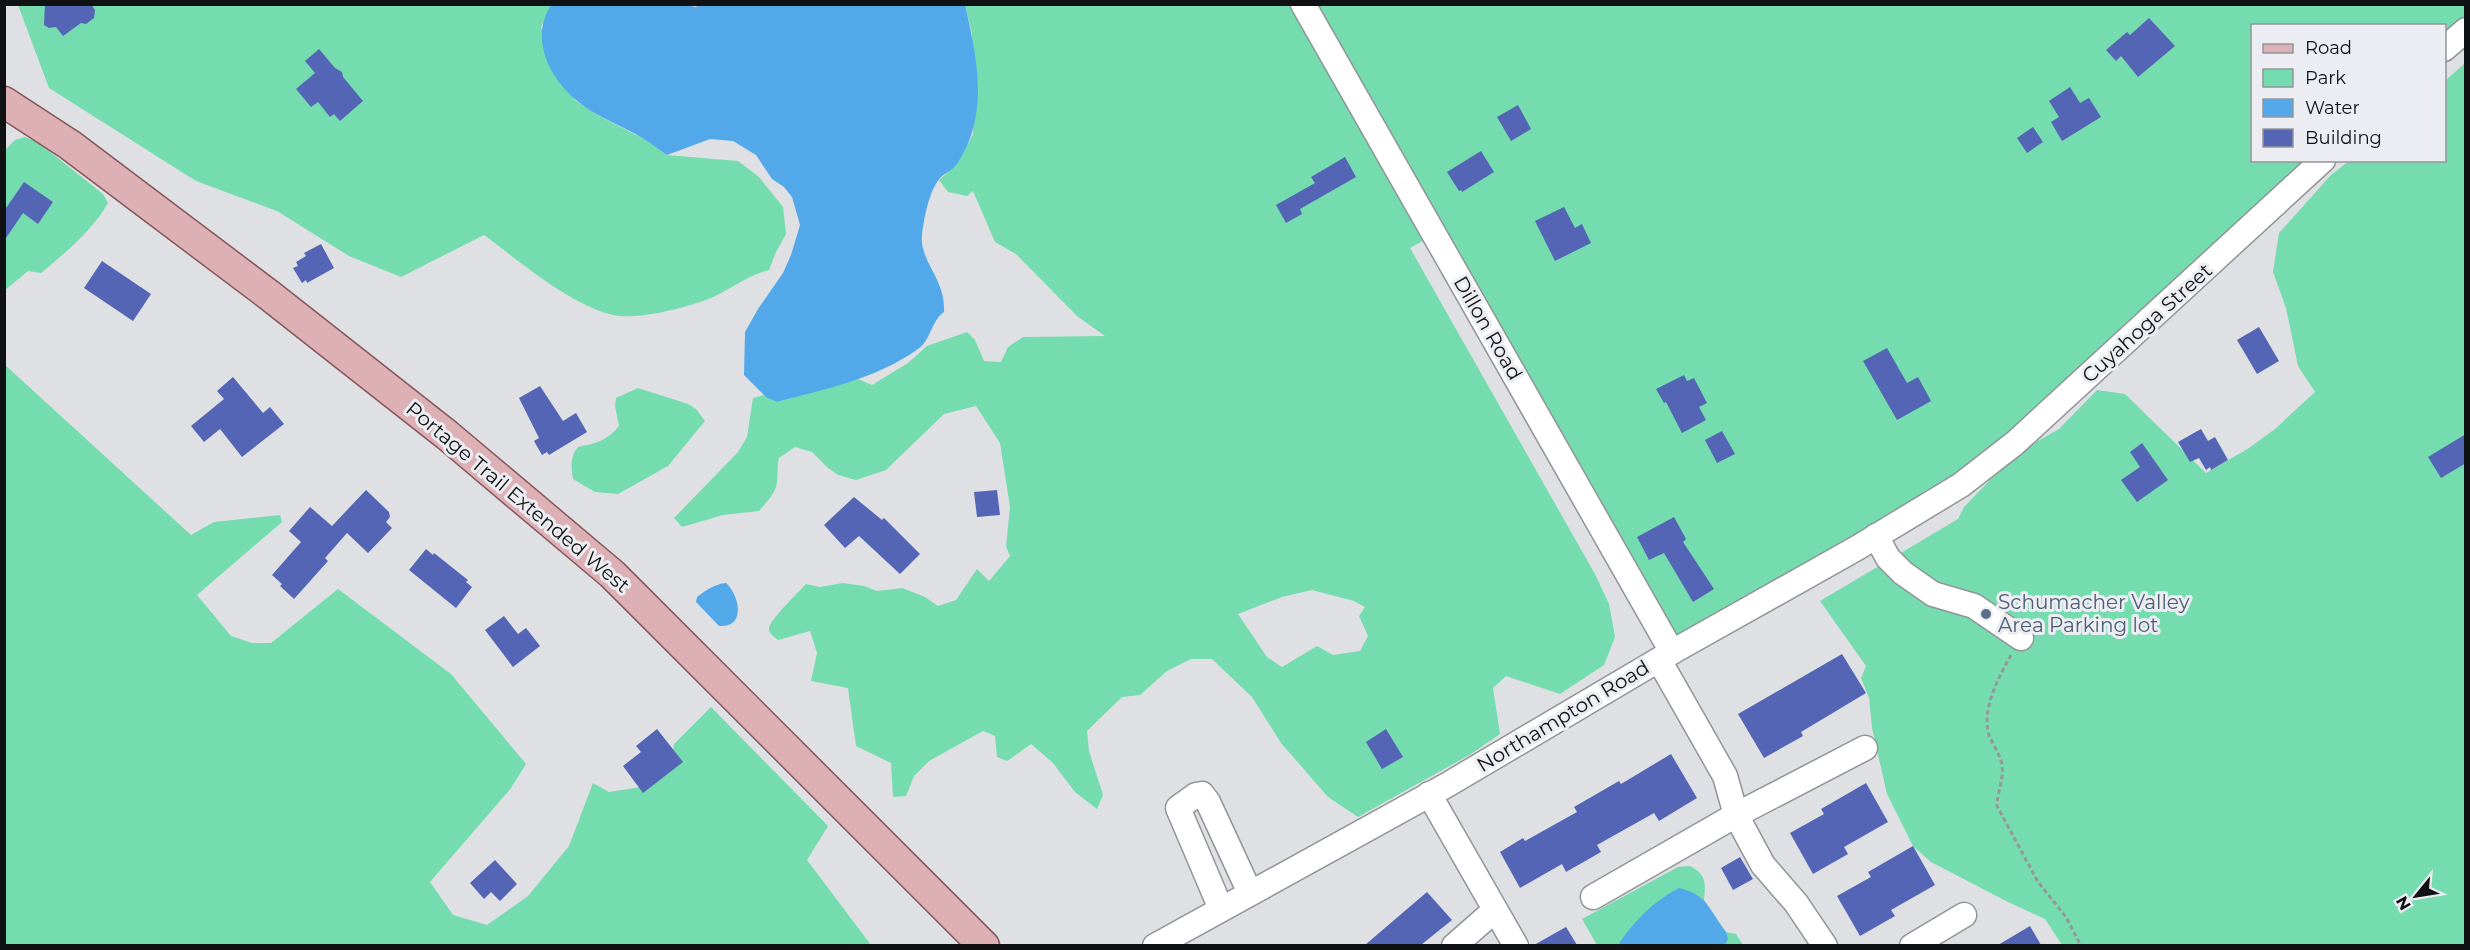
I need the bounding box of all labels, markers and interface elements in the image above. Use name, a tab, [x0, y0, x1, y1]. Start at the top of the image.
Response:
legend	[2251, 24, 2446, 162]
text: Road	[2305, 37, 2352, 59]
text: Park	[2305, 67, 2346, 89]
text: Water	[2305, 97, 2360, 119]
text: Building	[2305, 127, 2382, 149]
street label: Cuyahoga Street	[2077, 258, 2217, 388]
street label: Dillon Road	[1449, 272, 1527, 384]
street label: Portage Trail Extended West	[401, 396, 635, 598]
place label: Schumacher Valley Area Parking lot	[1998, 590, 2190, 637]
marker: Schumacher Valley Area Parking lot	[1979, 607, 1993, 621]
street label: Northampton Road	[1473, 655, 1653, 777]
north arrow	[2386, 866, 2446, 926]
text: N	[2392, 893, 2415, 914]

